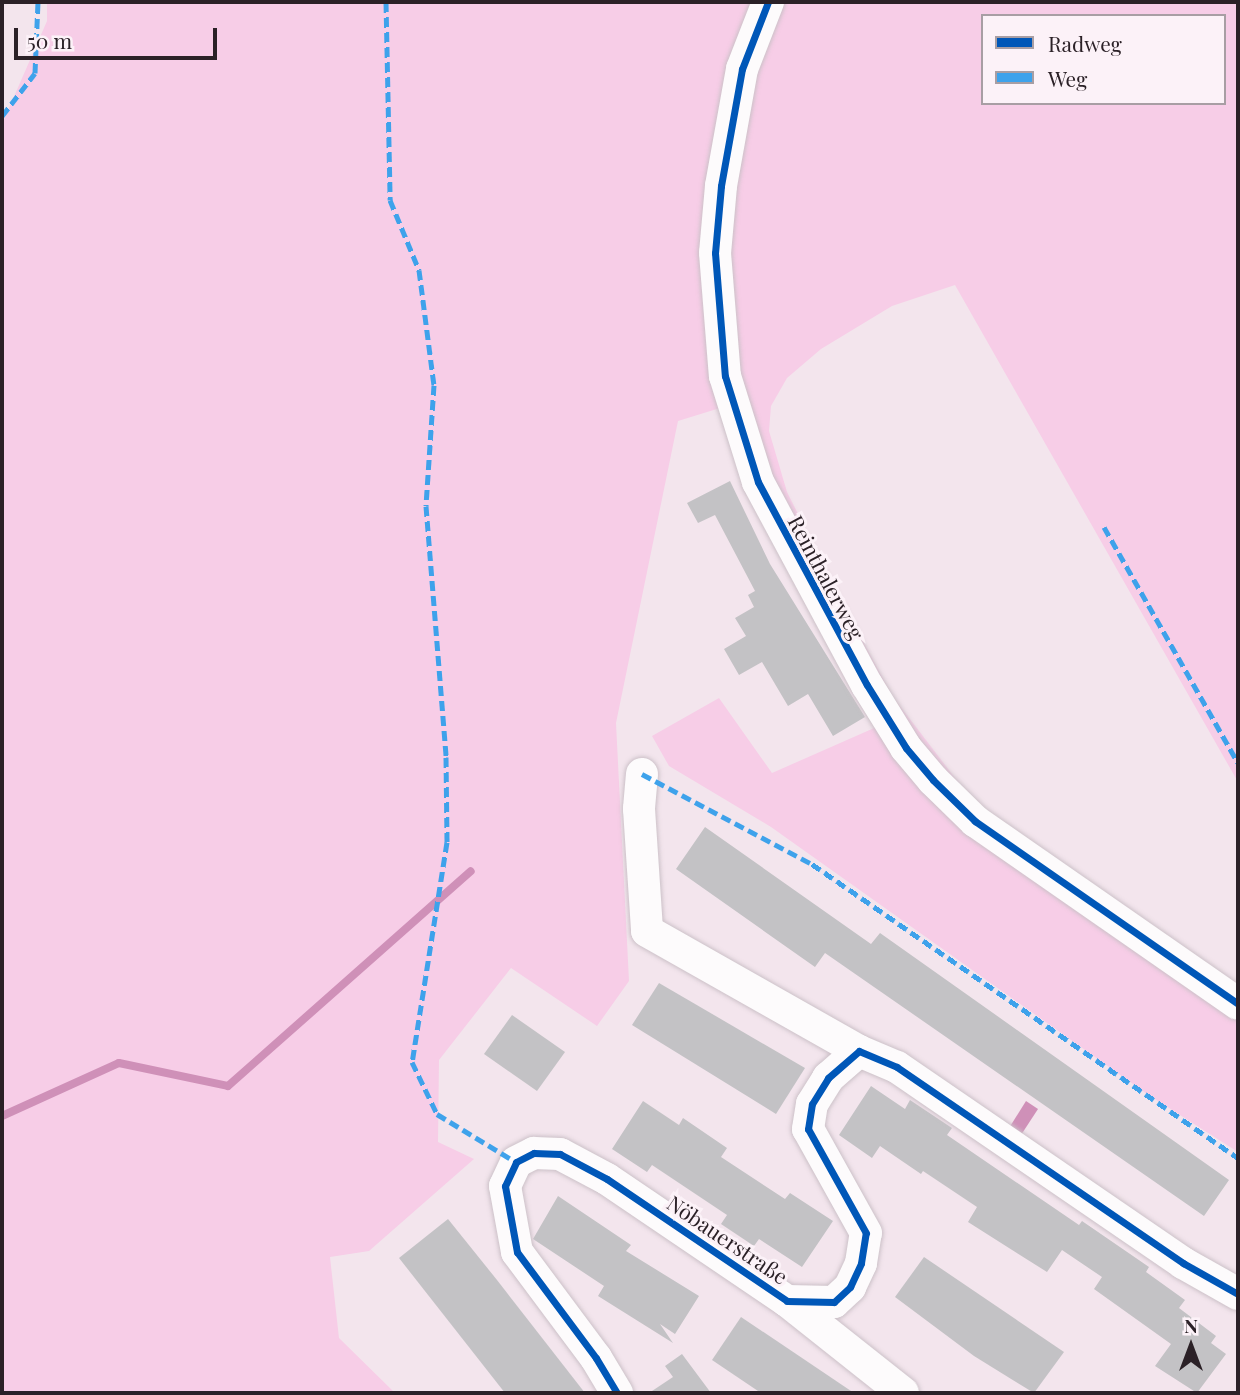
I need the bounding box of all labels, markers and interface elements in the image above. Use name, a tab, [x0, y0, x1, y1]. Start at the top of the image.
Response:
scale bar	[18, 14, 220, 58]
legend	[981, 14, 1226, 105]
text: 50 m	[27, 26, 72, 54]
text: Radweg	[1048, 29, 1122, 57]
text: Weg	[1048, 64, 1087, 92]
street label: Reinthalerweg	[784, 511, 870, 643]
street label: Nöbauerstraße	[663, 1189, 793, 1289]
north arrow	[1156, 1311, 1226, 1381]
text: N	[1184, 1312, 1198, 1338]

